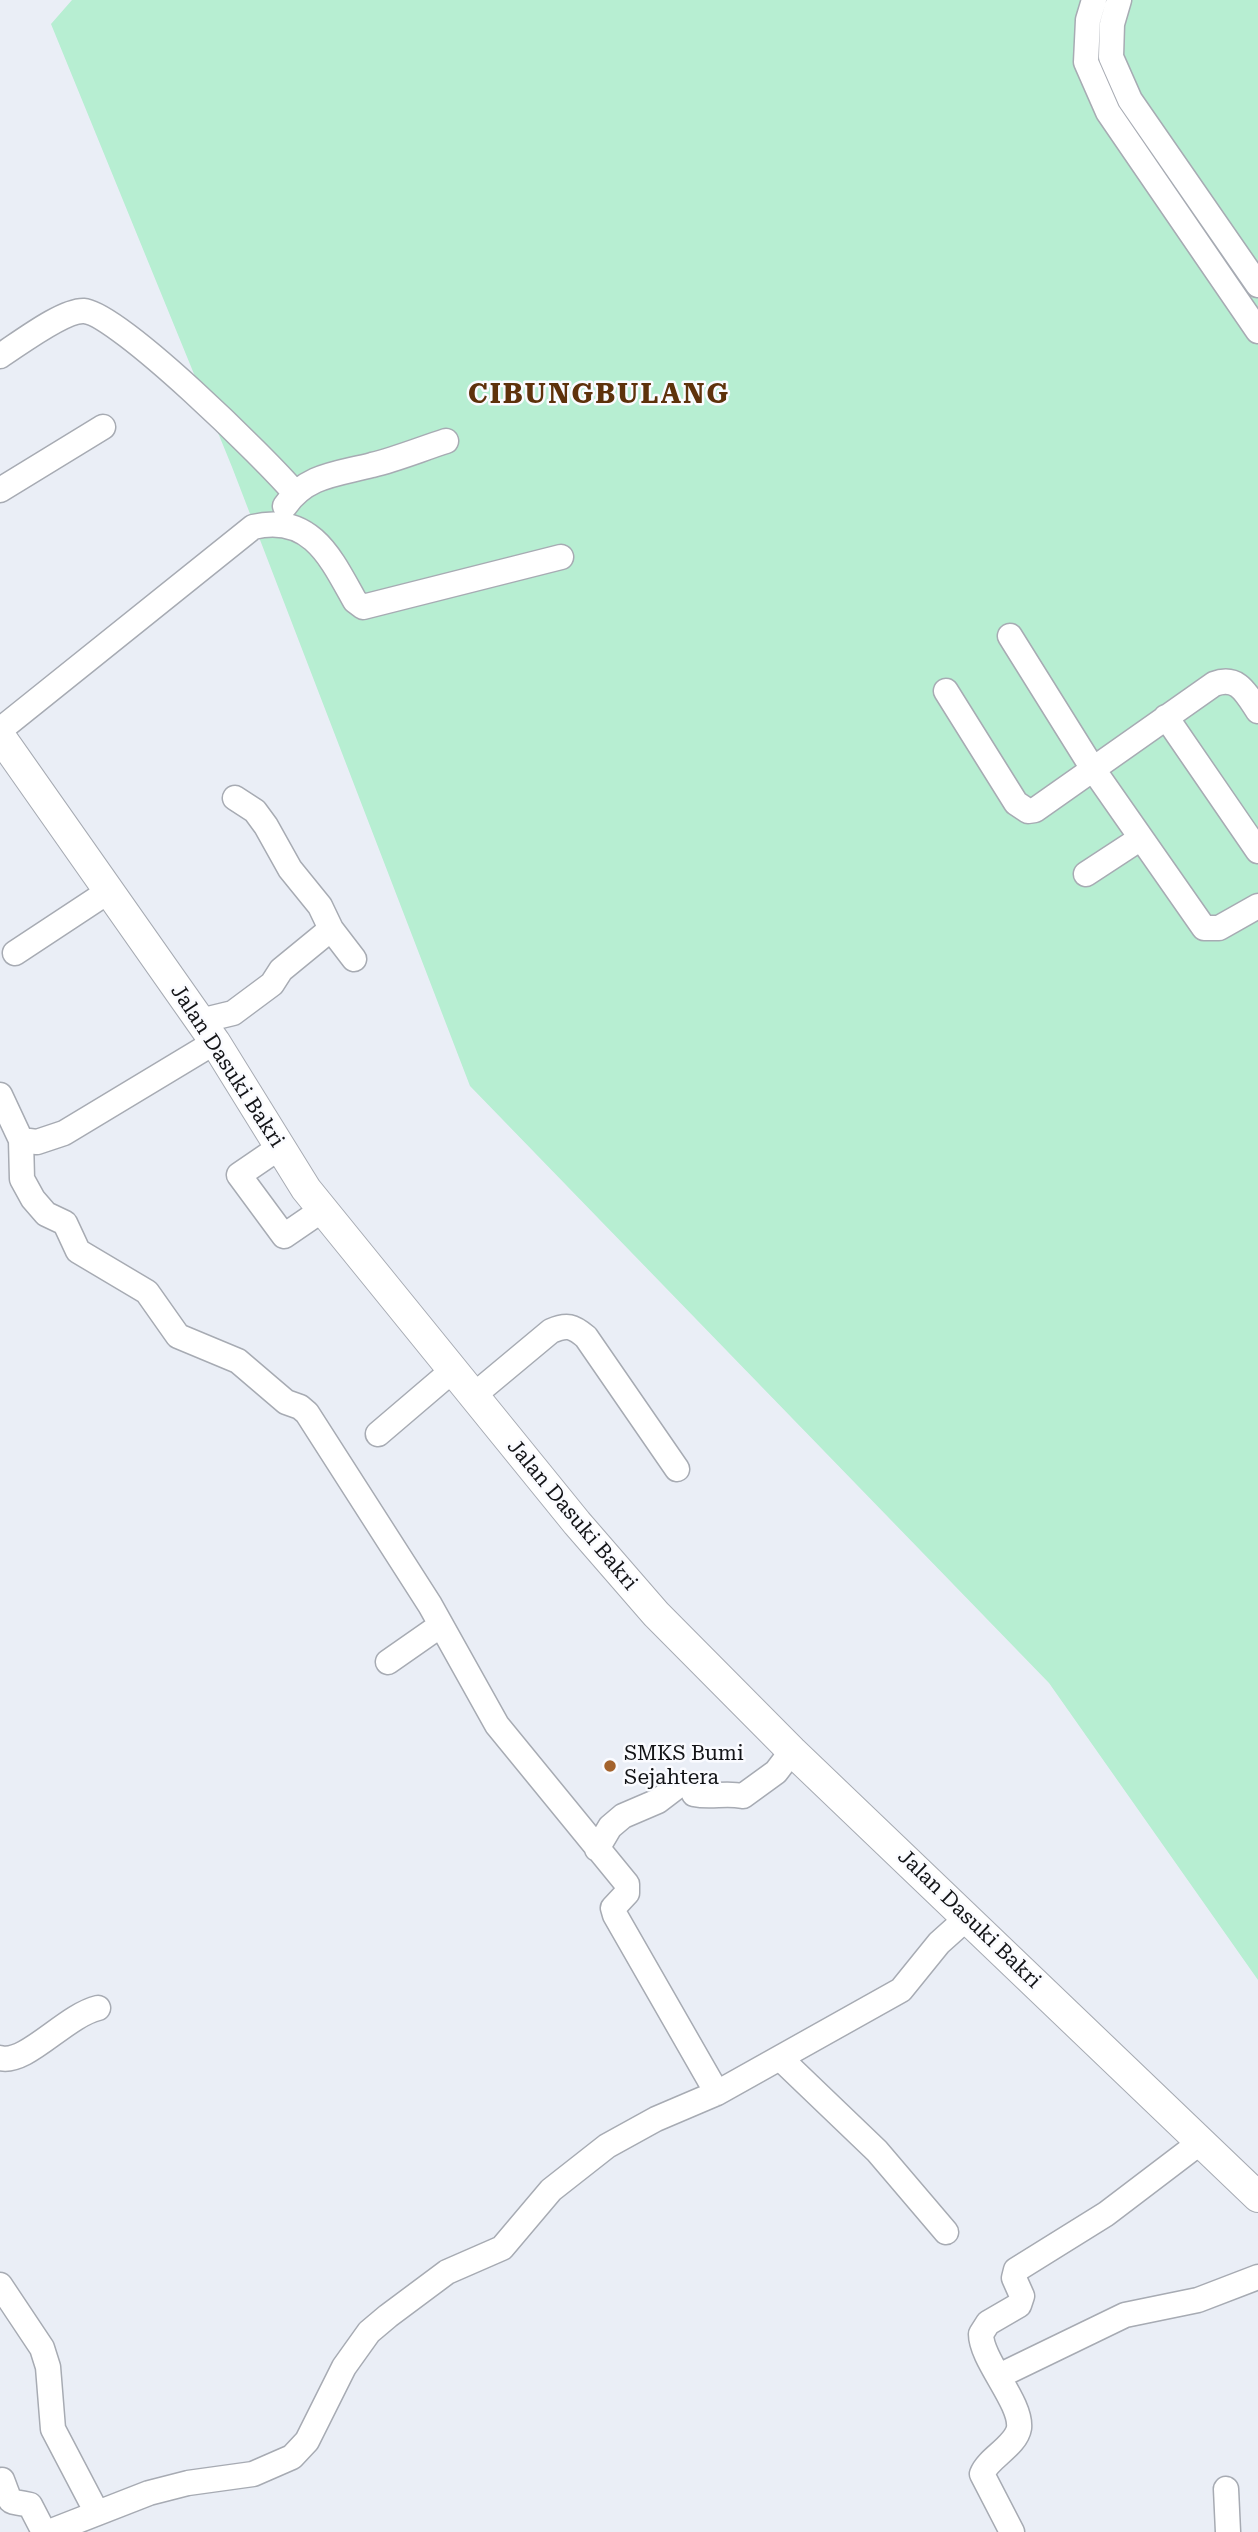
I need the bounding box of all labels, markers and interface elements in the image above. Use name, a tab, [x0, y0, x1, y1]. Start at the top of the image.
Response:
district label: CIBUNGBULANG	[469, 378, 729, 412]
street label: Jalan Dasuki Bakri	[165, 980, 289, 1152]
street label: Jalan Dasuki Bakri	[501, 1434, 643, 1596]
place label: SMKS Bumi Sejahtera	[624, 1741, 744, 1791]
marker: SMKS Bumi Sejahtera	[602, 1758, 618, 1774]
street label: Jalan Dasuki Bakri	[892, 1844, 1046, 1994]

